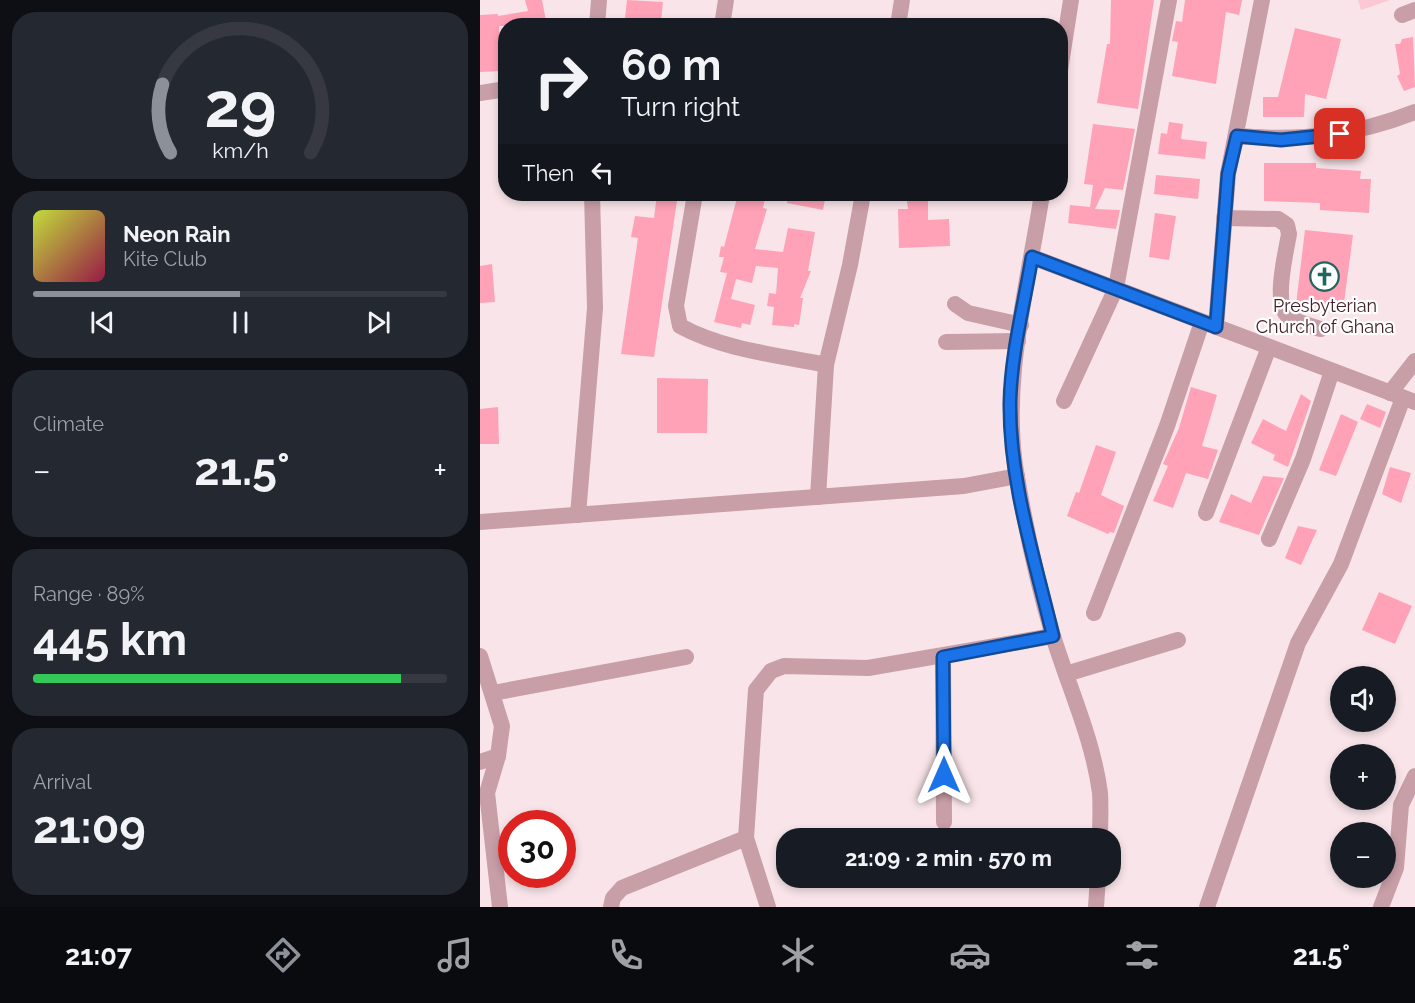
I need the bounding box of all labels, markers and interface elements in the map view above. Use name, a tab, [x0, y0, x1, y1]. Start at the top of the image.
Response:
text: 60 m	[621, 41, 721, 90]
icon: right	[522, 42, 600, 120]
text: 29	[204, 68, 276, 142]
text: Turn right	[621, 91, 740, 122]
pin	[1314, 108, 1365, 159]
icon: arrive	[1323, 117, 1356, 150]
text: km/h	[212, 138, 268, 163]
icon: left	[586, 156, 619, 189]
text: Then	[522, 160, 574, 186]
text: Neon Rain	[123, 221, 231, 247]
text: Kite Club	[123, 247, 207, 271]
church icon: Presbyterian Church of Ghana	[1309, 260, 1341, 292]
place label: Presbyterian Church of Ghana	[1256, 295, 1394, 337]
icon: previous	[86, 306, 119, 339]
icon: pause	[224, 306, 257, 339]
icon: next	[362, 306, 395, 339]
text: Climate	[33, 412, 104, 436]
text: 21.5°	[194, 443, 290, 496]
text: −	[33, 451, 51, 490]
text: +	[433, 451, 447, 490]
text: Range · 89%	[33, 582, 144, 606]
text: 445 km	[33, 613, 187, 666]
map controls	[1330, 666, 1396, 888]
button: sound	[1330, 666, 1396, 732]
position arrow	[912, 743, 976, 807]
button: +	[1330, 744, 1396, 810]
text: Arrival	[33, 770, 92, 794]
text: 21:09	[33, 801, 146, 854]
speed limit sign: 30	[498, 810, 576, 888]
button: −	[1330, 822, 1396, 888]
text: 21:09 · 2 min · 570 m	[845, 845, 1052, 871]
icon: directions	[262, 934, 304, 976]
icon: music	[434, 934, 476, 976]
icon: phone	[605, 934, 647, 976]
icon: climate	[777, 934, 819, 976]
icon: car	[949, 934, 991, 976]
icon: filters	[1121, 934, 1163, 976]
text: 21:07	[65, 940, 132, 971]
text: 21.5°	[1293, 940, 1350, 971]

